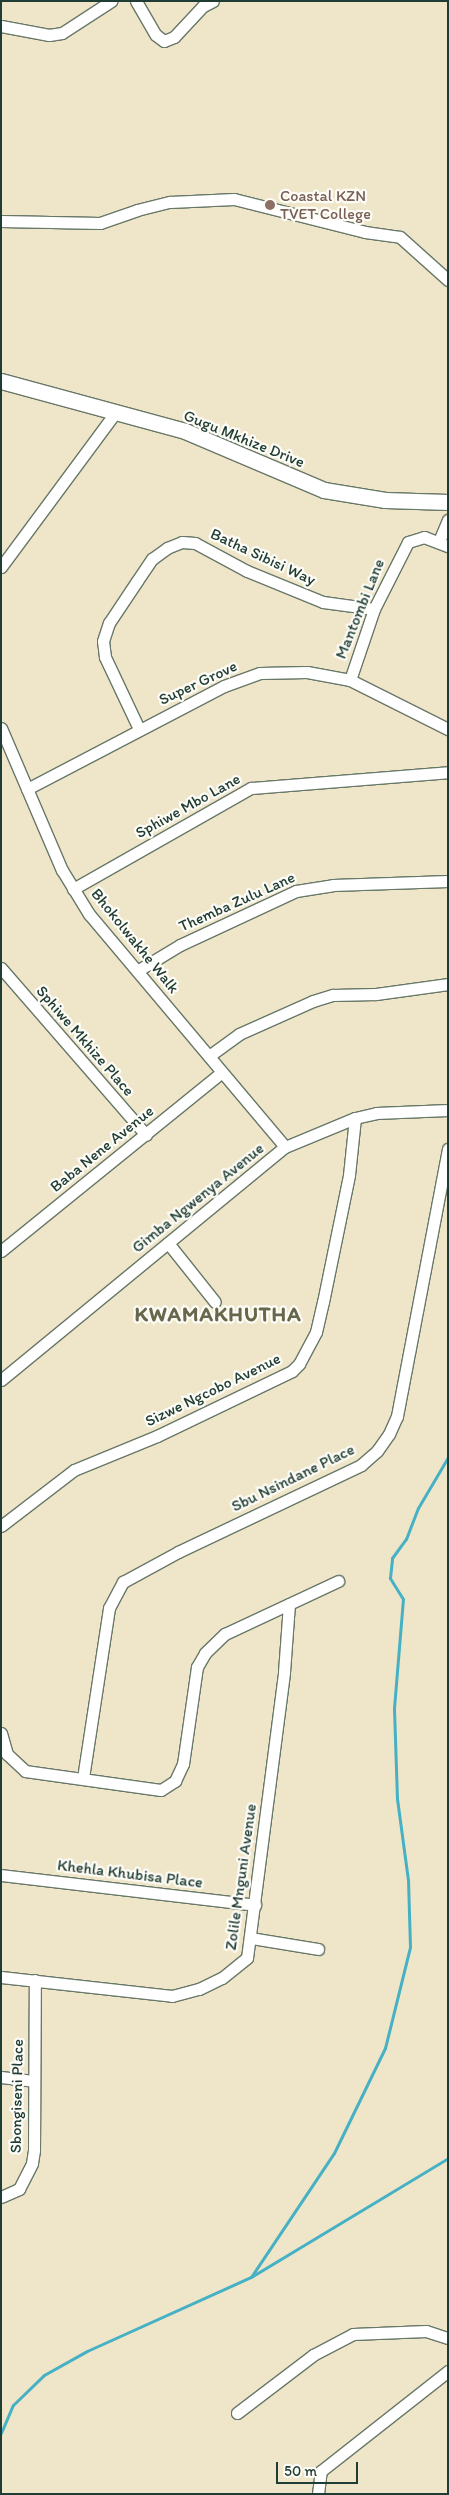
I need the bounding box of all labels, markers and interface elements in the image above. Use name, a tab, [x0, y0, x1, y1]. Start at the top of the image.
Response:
place label: Coastal KZN TVET College	[280, 186, 371, 224]
marker: Coastal KZN TVET College	[264, 199, 276, 211]
street label: Gugu Mkhize Drive	[181, 406, 307, 472]
street label: Batha Sibisi Way	[208, 524, 318, 590]
street label: Mantombi Lane	[331, 556, 389, 662]
street label: Super Grove	[156, 657, 240, 709]
street label: Sphiwe Mbo Lane	[132, 769, 244, 843]
street label: Themba Zulu Lane	[176, 868, 298, 936]
street label: Bhokolwakhe Walk	[87, 885, 183, 997]
street label: Sphiwe Mkhize Place	[32, 982, 138, 1100]
street label: Baba Nene Avenue	[47, 1102, 157, 1196]
street label: Gimba Ngwenya Avenue	[128, 1139, 268, 1257]
district label: KWAMAKHUTHA	[133, 1301, 303, 1327]
street label: Sizwe Ngcobo Avenue	[143, 1349, 283, 1431]
street label: Sbu Nsindane Place	[229, 1440, 357, 1516]
street label: Zolile Mnguni Avenue	[221, 1803, 261, 1951]
street label: Khehla Khubisa Place	[56, 1856, 204, 1892]
street label: Sbongiseni Place	[6, 2039, 28, 2153]
scale bar	[279, 2452, 362, 2484]
text: 50 m	[284, 2462, 317, 2480]

